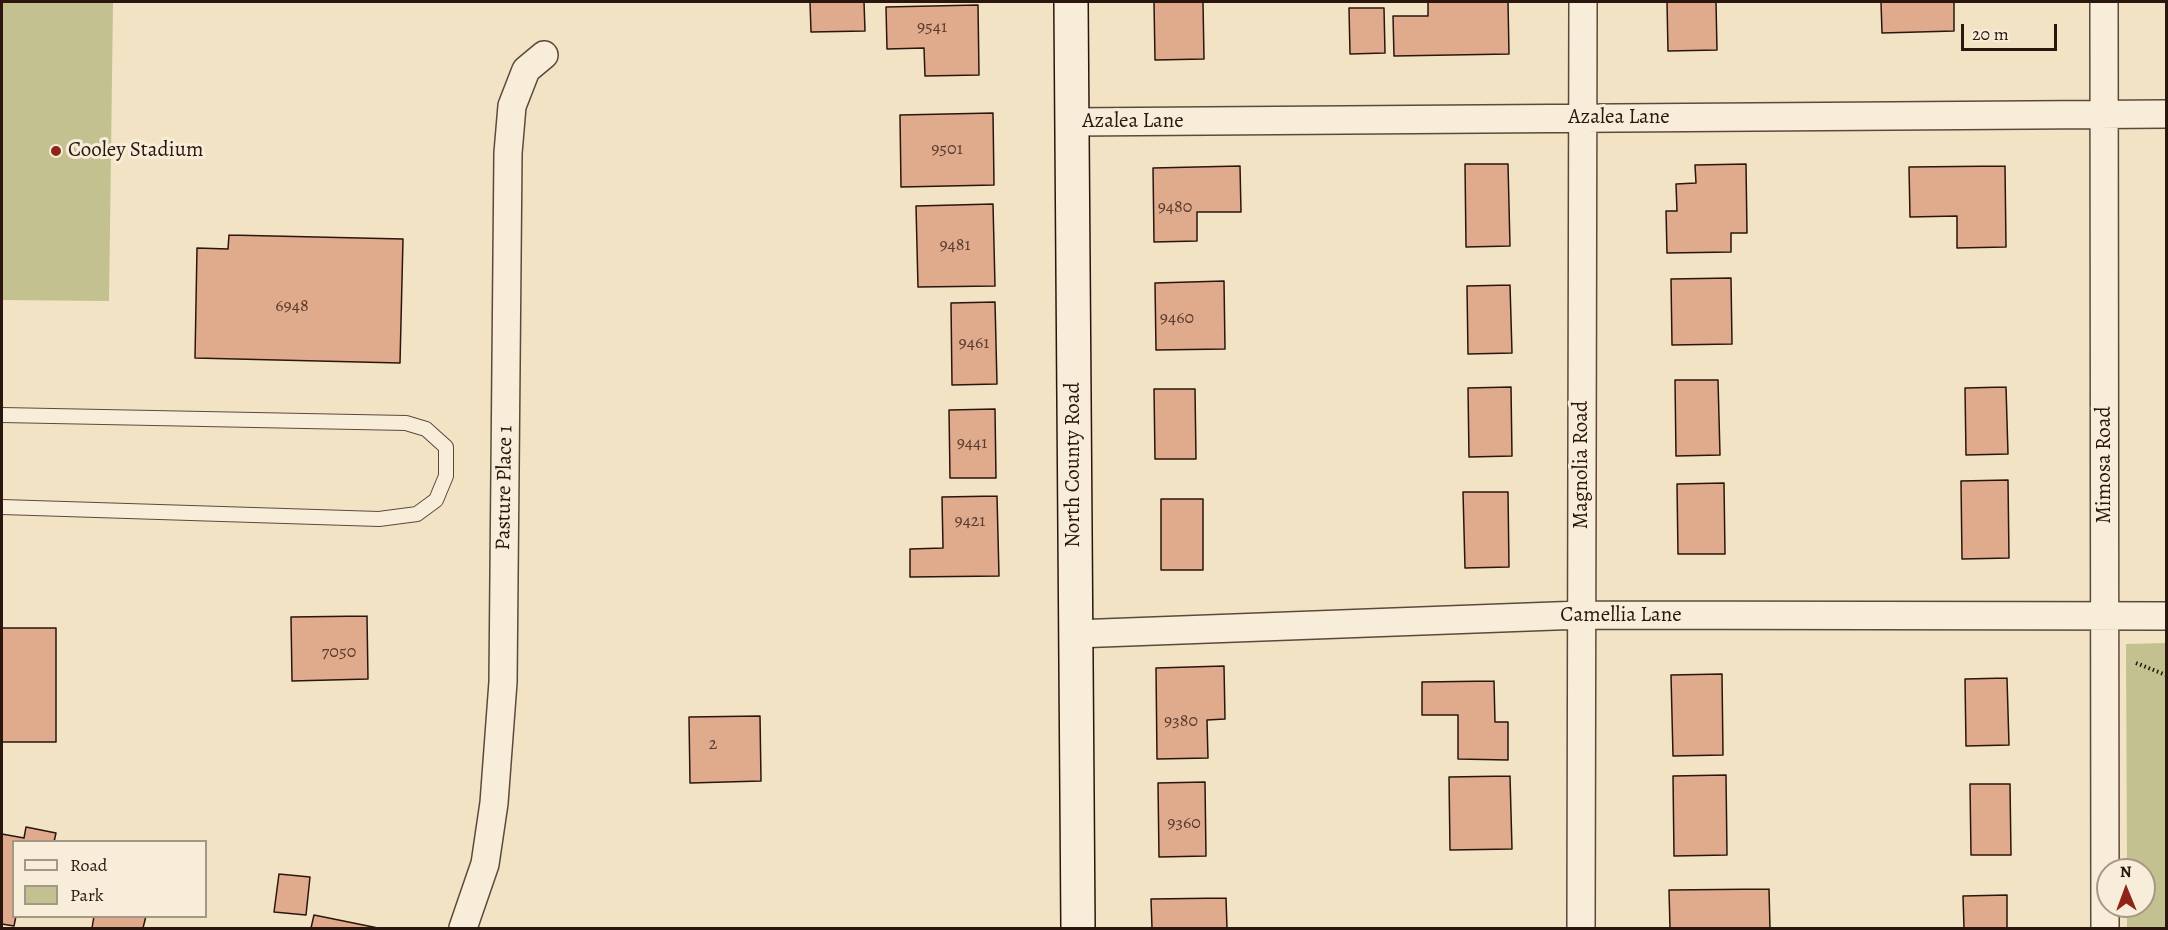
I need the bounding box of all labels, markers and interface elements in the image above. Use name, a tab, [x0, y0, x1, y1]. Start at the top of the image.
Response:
scale bar	[1964, 12, 2060, 50]
house number: 9541	[917, 17, 947, 39]
text: 20 m	[1972, 22, 2009, 46]
street label: Azalea Lane	[1568, 105, 1670, 131]
street label: Azalea Lane	[1082, 109, 1184, 135]
place label: Cooley Stadium	[68, 138, 204, 164]
house number: 9501	[931, 139, 963, 161]
marker: Cooley Stadium	[49, 144, 63, 158]
house number: 9480	[1158, 197, 1192, 219]
house number: 9481	[939, 235, 971, 257]
house number: 6948	[275, 296, 309, 318]
house number: 9460	[1160, 308, 1194, 330]
house number: 9461	[959, 333, 989, 355]
street label: North County Road	[1061, 382, 1087, 548]
street label: Magnolia Road	[1569, 401, 1595, 529]
street label: Mimosa Road	[2092, 406, 2118, 524]
street label: Pasture Place 1	[491, 425, 519, 551]
house number: 9441	[957, 433, 987, 455]
house number: 9421	[954, 511, 986, 533]
street label: Camellia Lane	[1560, 603, 1682, 629]
house number: 7050	[322, 642, 356, 664]
house number: 9380	[1164, 711, 1198, 733]
house number: 2	[709, 734, 717, 756]
house number: 9360	[1167, 813, 1201, 835]
legend	[12, 840, 207, 918]
text: Road	[70, 853, 107, 877]
north arrow	[2096, 858, 2156, 918]
text: N	[2120, 861, 2132, 883]
text: Park	[70, 883, 104, 907]

